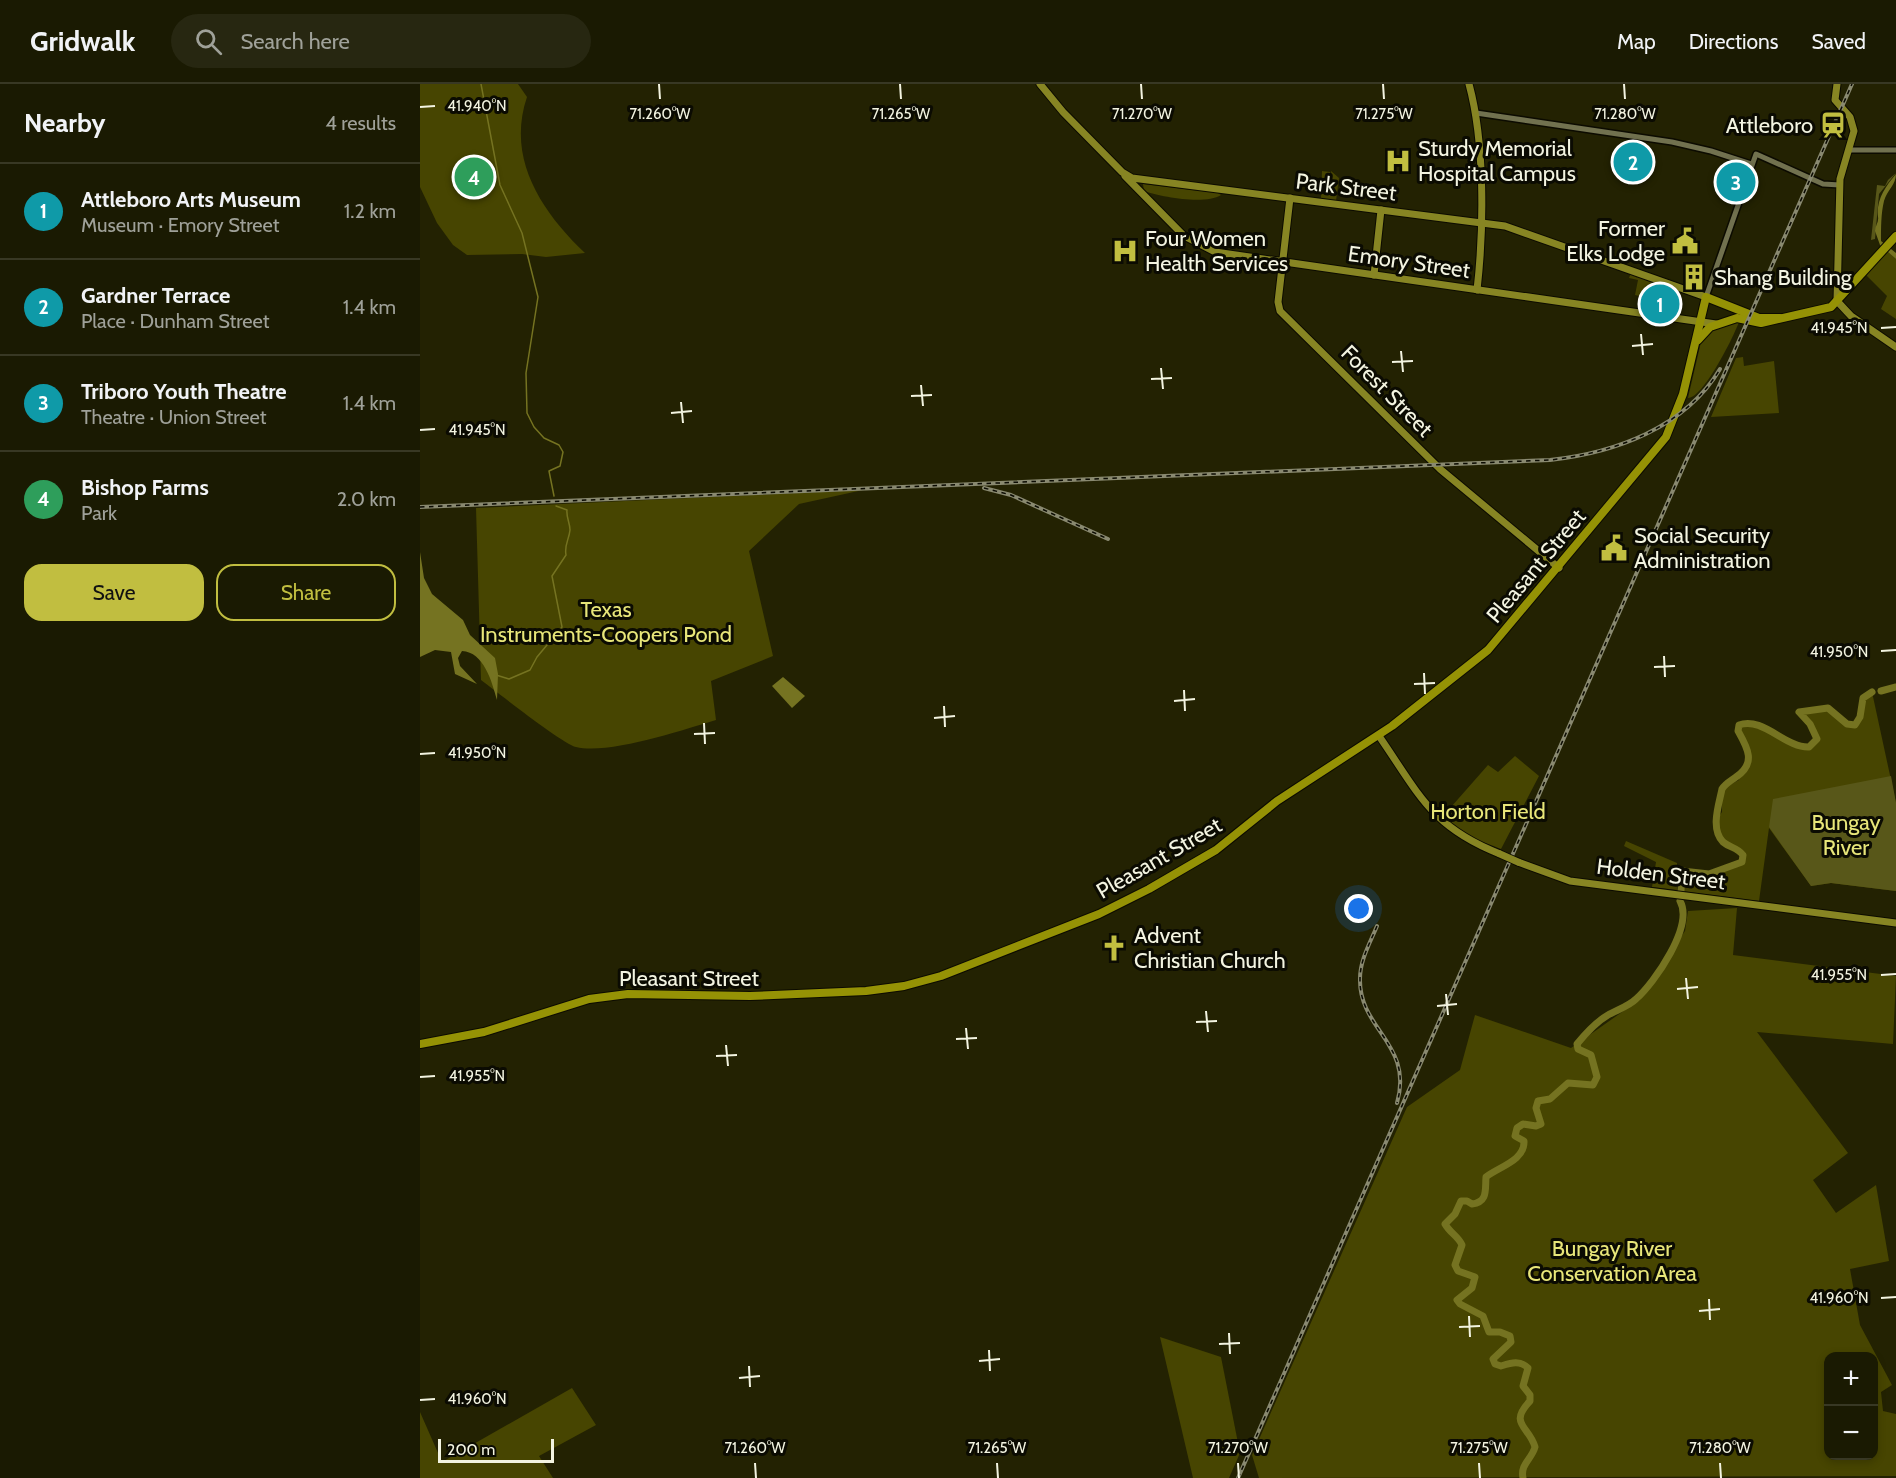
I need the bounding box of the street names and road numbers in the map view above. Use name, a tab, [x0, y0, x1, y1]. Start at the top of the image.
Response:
street label: Park Street	[1294, 167, 1398, 207]
street label: Emory Street	[1346, 240, 1472, 284]
street label: Forest Street	[1336, 340, 1439, 443]
street label: Pleasant Street	[1481, 503, 1592, 628]
street label: Pleasant Street	[1092, 811, 1227, 905]
street label: Holden Street	[1595, 853, 1728, 895]
street label: Pleasant Street	[619, 965, 760, 992]

